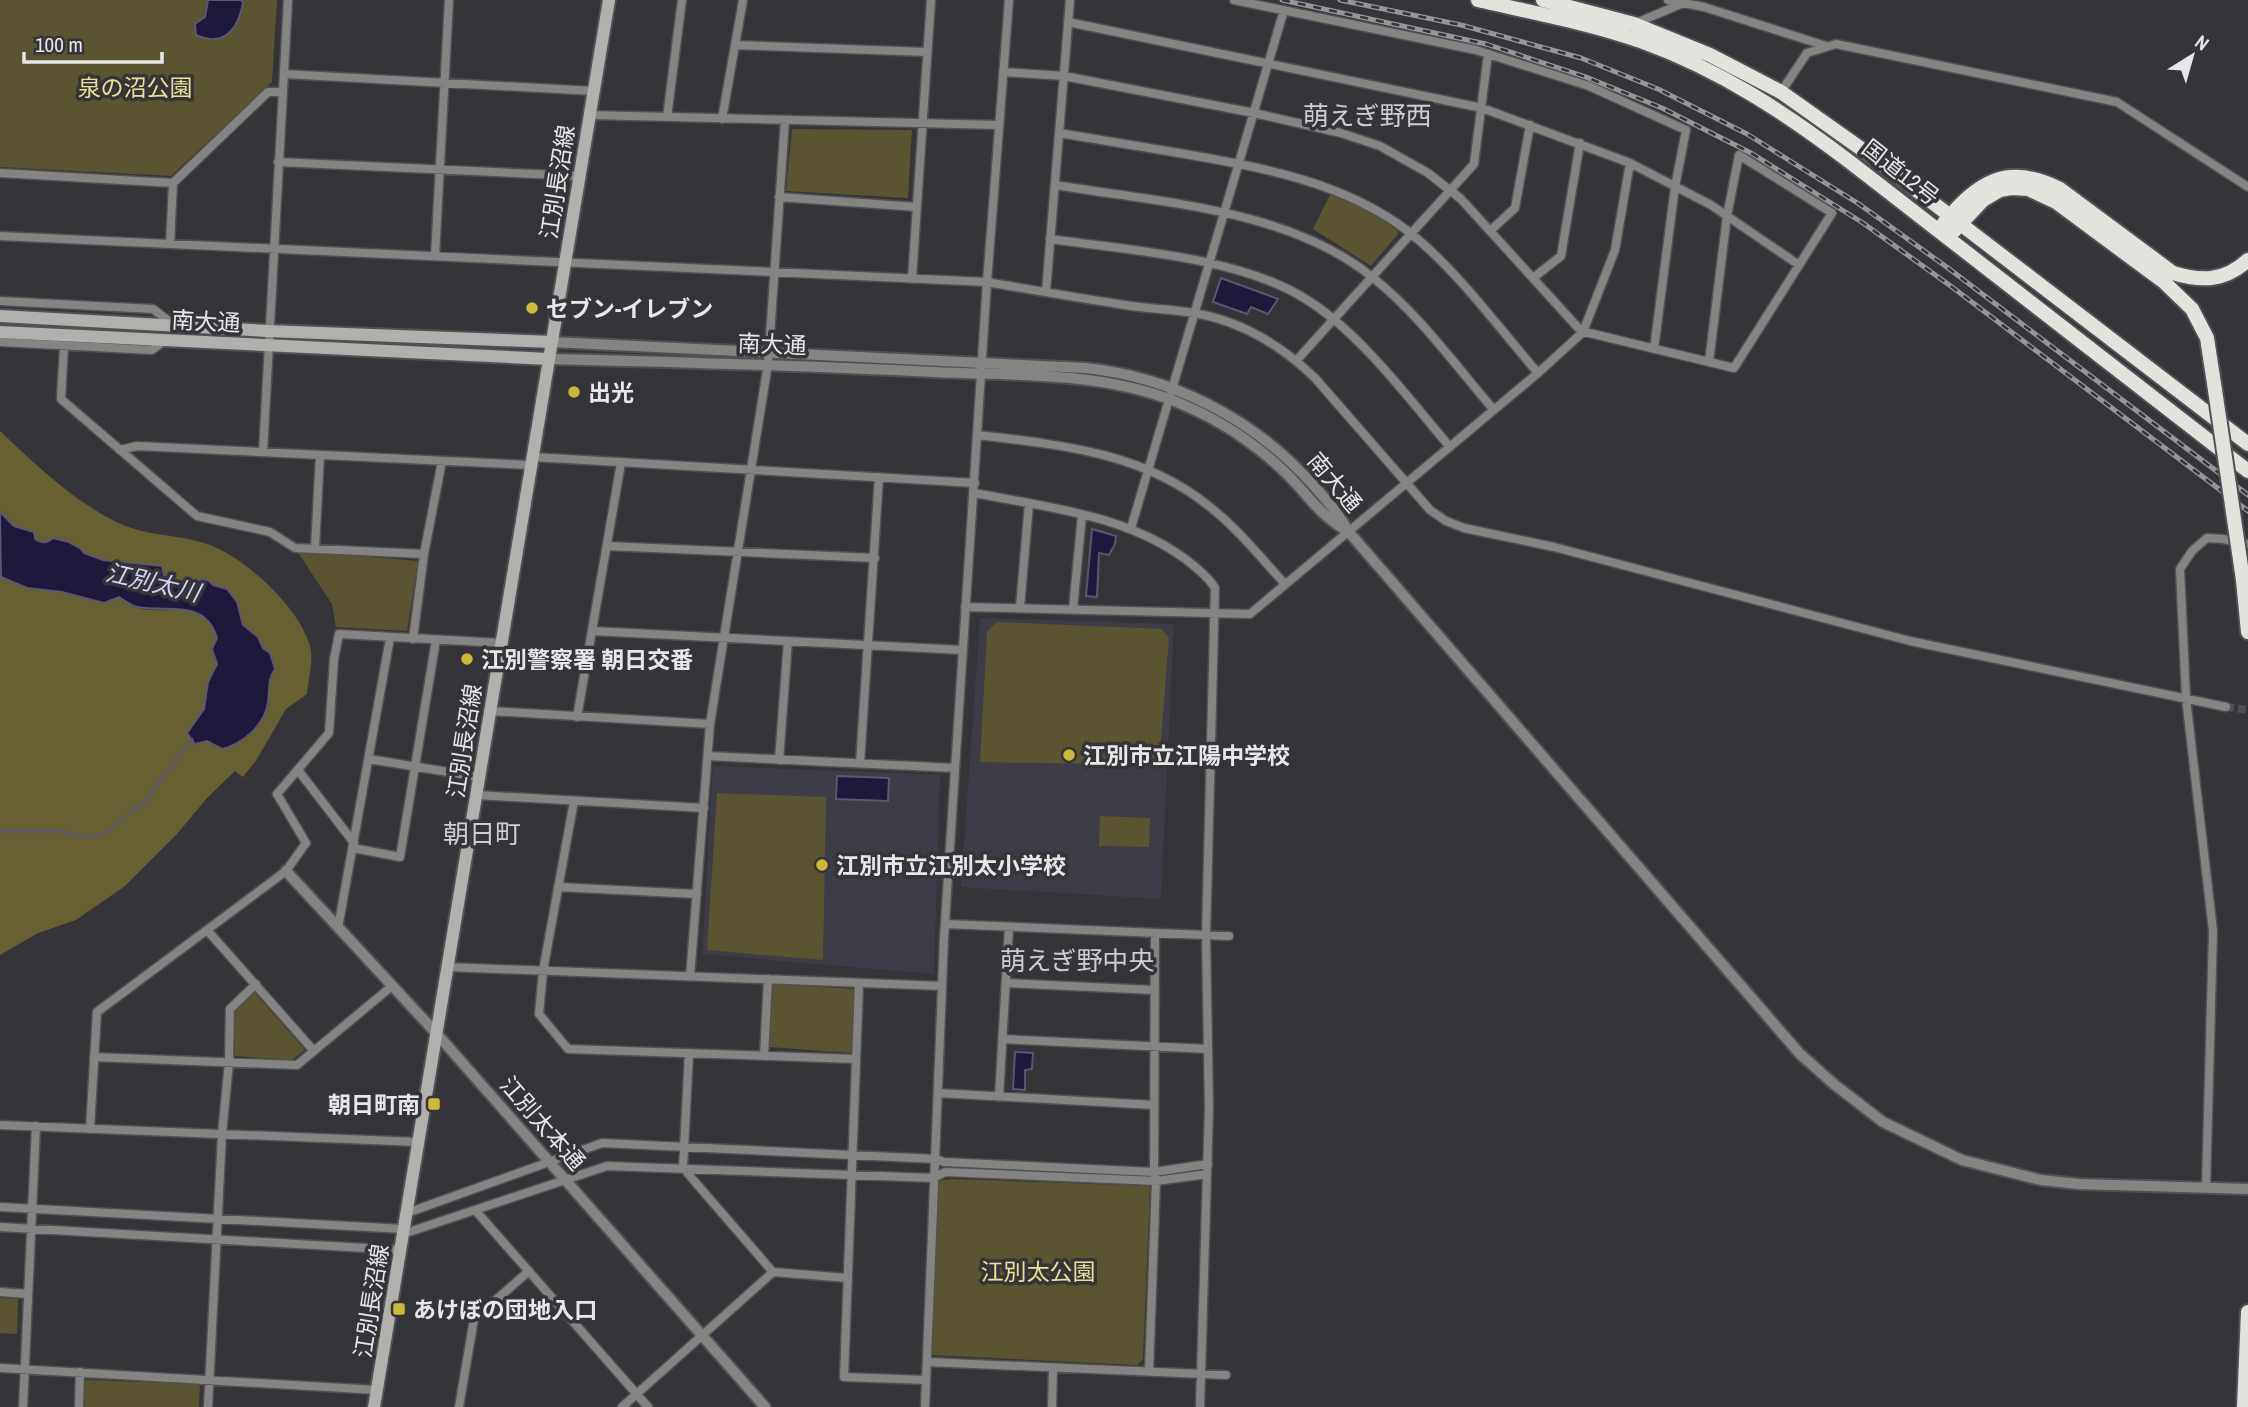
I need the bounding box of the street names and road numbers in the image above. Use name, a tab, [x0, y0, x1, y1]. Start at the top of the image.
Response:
street label: 江別長沼線	[533, 123, 581, 241]
street label: 国道12号	[1856, 132, 1946, 212]
street label: 南大通	[171, 304, 241, 338]
street label: 南大通	[737, 327, 807, 361]
street label: 南大通	[1301, 446, 1369, 518]
street label: 江別長沼線	[440, 682, 488, 800]
street label: 江別太本通	[494, 1069, 592, 1177]
street label: 江別長沼線	[347, 1242, 395, 1360]

